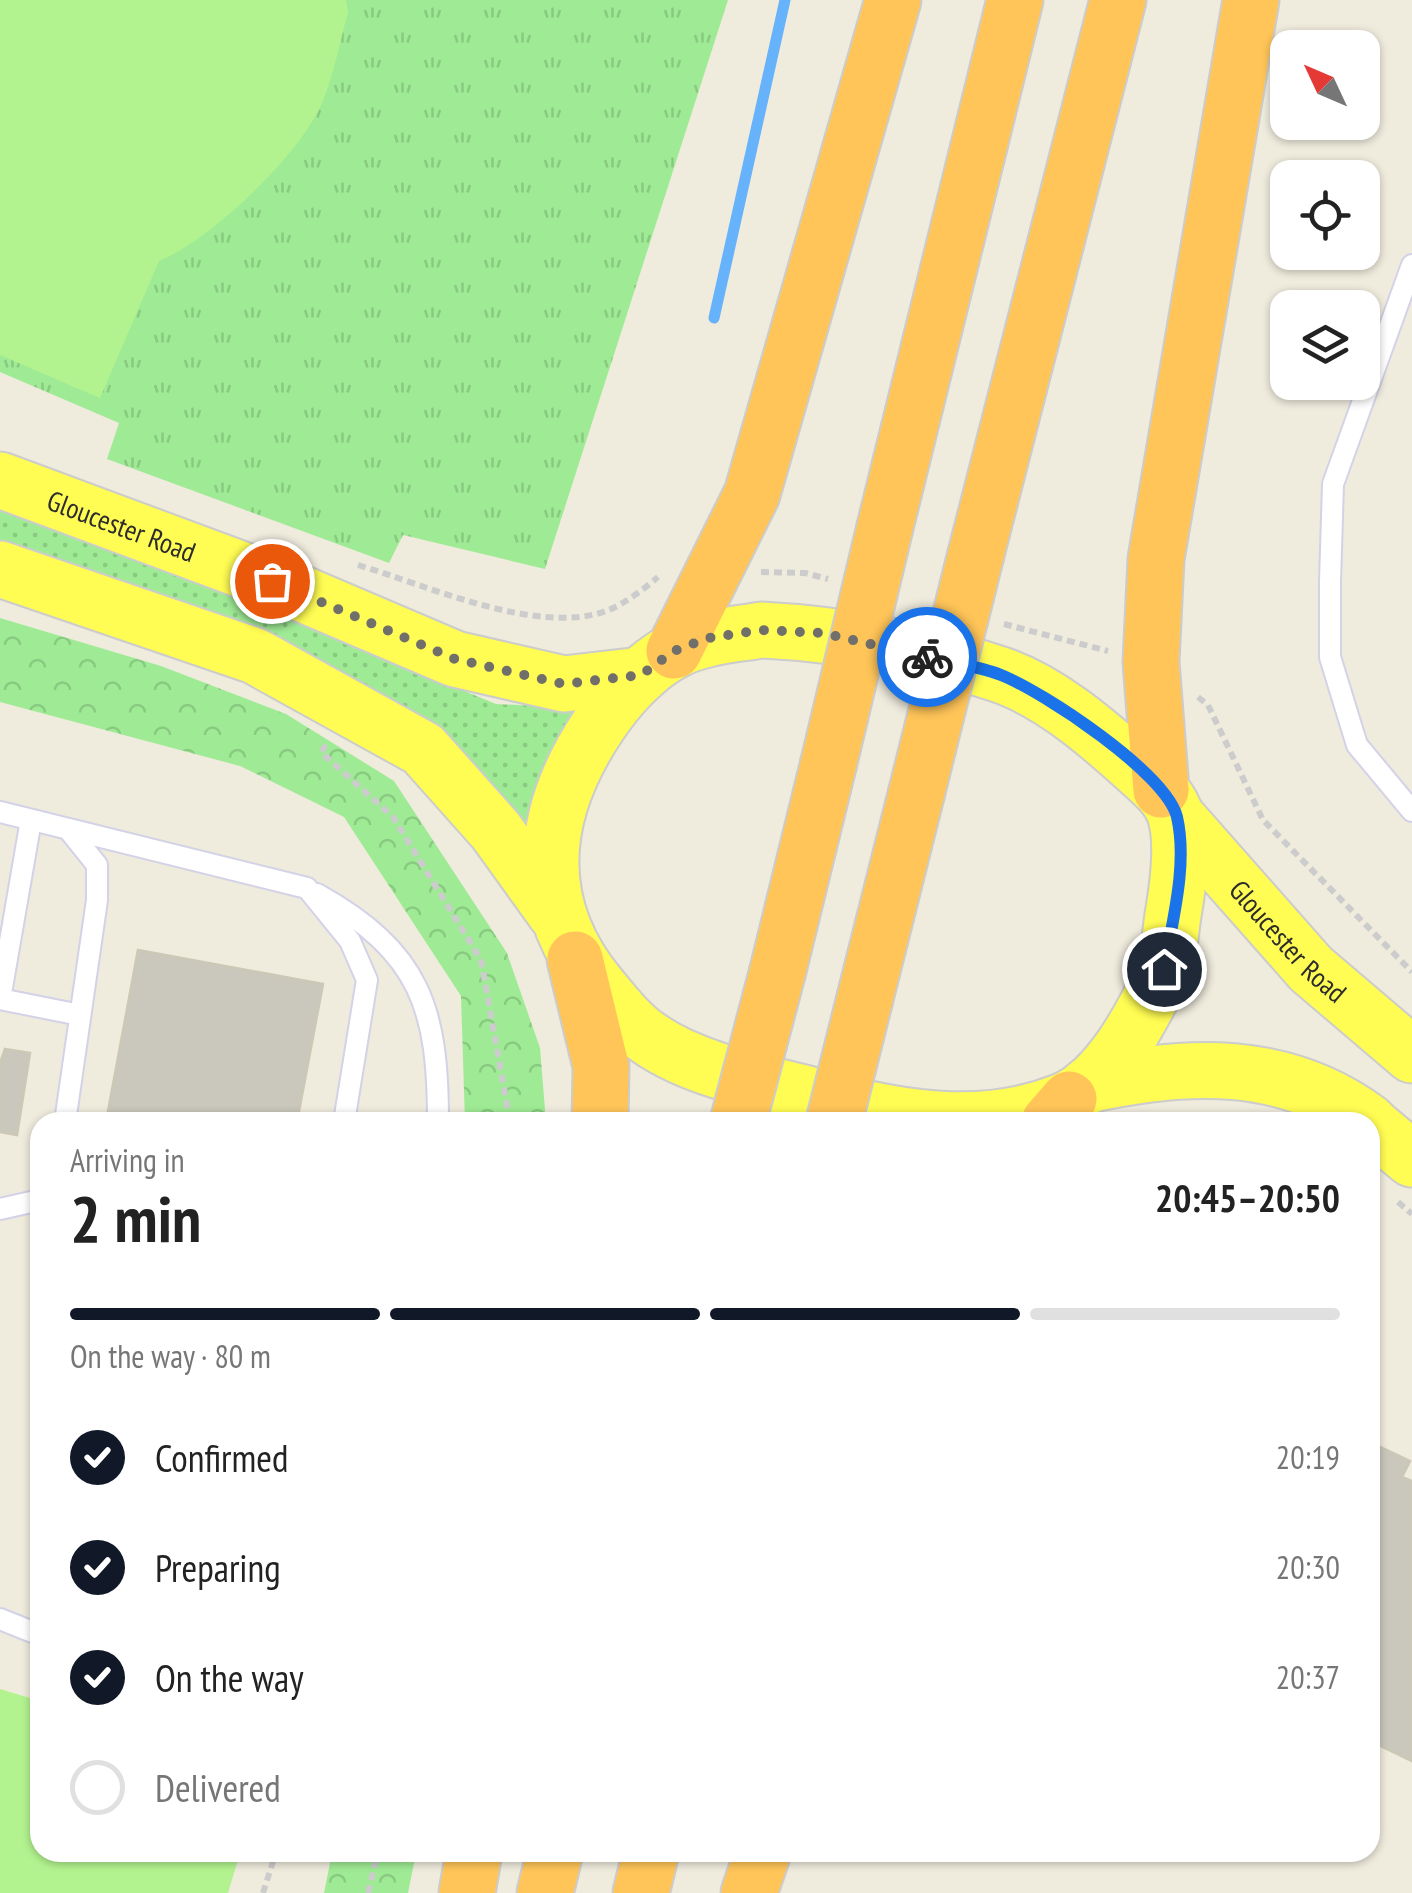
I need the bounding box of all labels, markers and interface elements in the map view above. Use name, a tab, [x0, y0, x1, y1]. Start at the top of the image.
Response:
north arrow	[1270, 30, 1380, 140]
map controls	[1270, 30, 1380, 400]
button: locate	[1270, 160, 1380, 270]
button: layers	[1270, 290, 1380, 400]
street label: Gloucester Road	[42, 481, 201, 570]
pin	[230, 539, 315, 624]
icon: bag	[245, 554, 300, 609]
courier	[877, 607, 977, 707]
icon: bike	[900, 630, 955, 685]
street label: Gloucester Road	[1222, 871, 1355, 1010]
pin	[1122, 927, 1207, 1012]
icon: home	[1137, 942, 1192, 997]
text: Arriving in	[70, 1139, 185, 1181]
text: 20:45–20:50	[1155, 1173, 1340, 1222]
text: 2 min	[70, 1176, 201, 1260]
text: On the way · 80 m	[70, 1335, 271, 1377]
icon: check	[70, 1430, 125, 1485]
text: Confirmed	[155, 1433, 288, 1482]
text: 20:19	[1276, 1436, 1340, 1478]
icon: check	[70, 1540, 125, 1595]
text: Preparing	[155, 1543, 281, 1592]
text: 20:30	[1276, 1546, 1340, 1588]
icon: check	[70, 1650, 125, 1705]
text: On the way	[155, 1653, 303, 1702]
text: 20:37	[1276, 1656, 1340, 1698]
text: Delivered	[155, 1763, 281, 1812]

